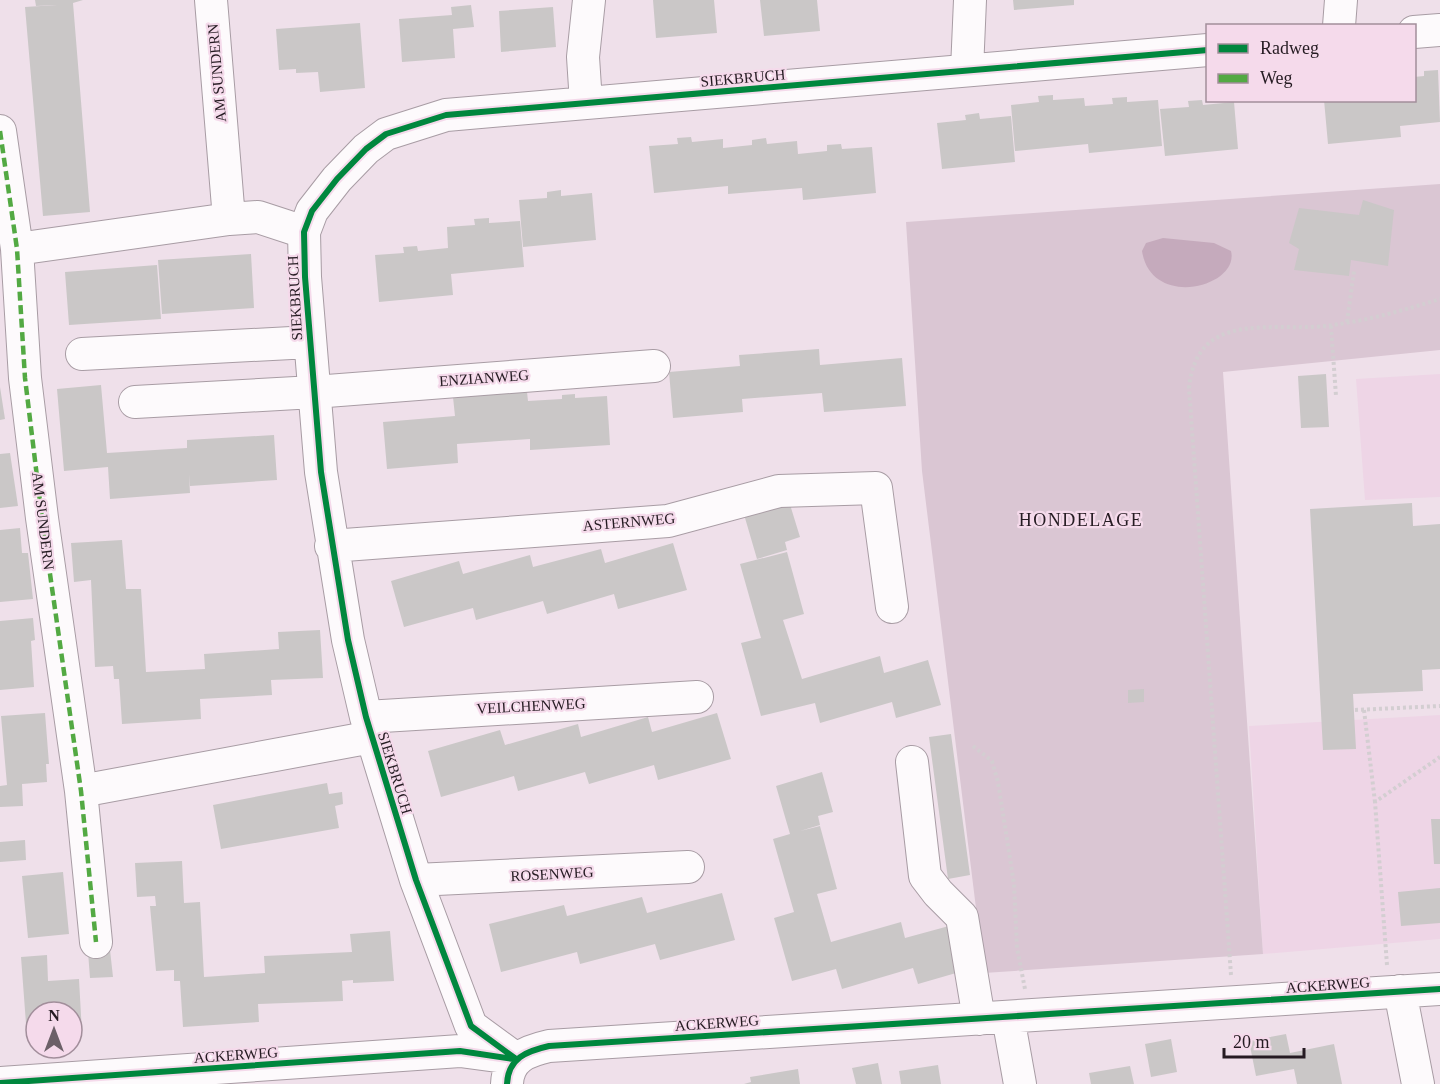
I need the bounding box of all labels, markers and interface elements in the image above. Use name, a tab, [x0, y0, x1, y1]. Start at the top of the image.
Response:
street label: AM SUNDERN	[205, 23, 229, 123]
legend	[1206, 24, 1416, 102]
text: Radweg	[1260, 38, 1319, 58]
street label: SIEKBRUCH	[700, 66, 786, 90]
text: Weg	[1260, 68, 1293, 88]
street label: SIEKBRUCH	[285, 255, 305, 341]
street label: ENZIANWEG	[439, 367, 530, 389]
street label: AM SUNDERN	[29, 471, 57, 571]
street label: ASTERNWEG	[582, 510, 676, 534]
district label: HONDELAGE	[1019, 510, 1143, 530]
street label: VEILCHENWEG	[476, 695, 586, 717]
street label: SIEKBRUCH	[375, 730, 415, 816]
street label: ROSENWEG	[510, 864, 594, 884]
street label: ACKERWEG	[1285, 974, 1371, 996]
north arrow	[24, 1000, 84, 1060]
text: N	[48, 1007, 60, 1024]
street label: ACKERWEG	[674, 1012, 760, 1034]
scale bar	[1224, 1021, 1304, 1059]
text: 20 m	[1233, 1032, 1270, 1052]
street label: ACKERWEG	[193, 1044, 279, 1066]

